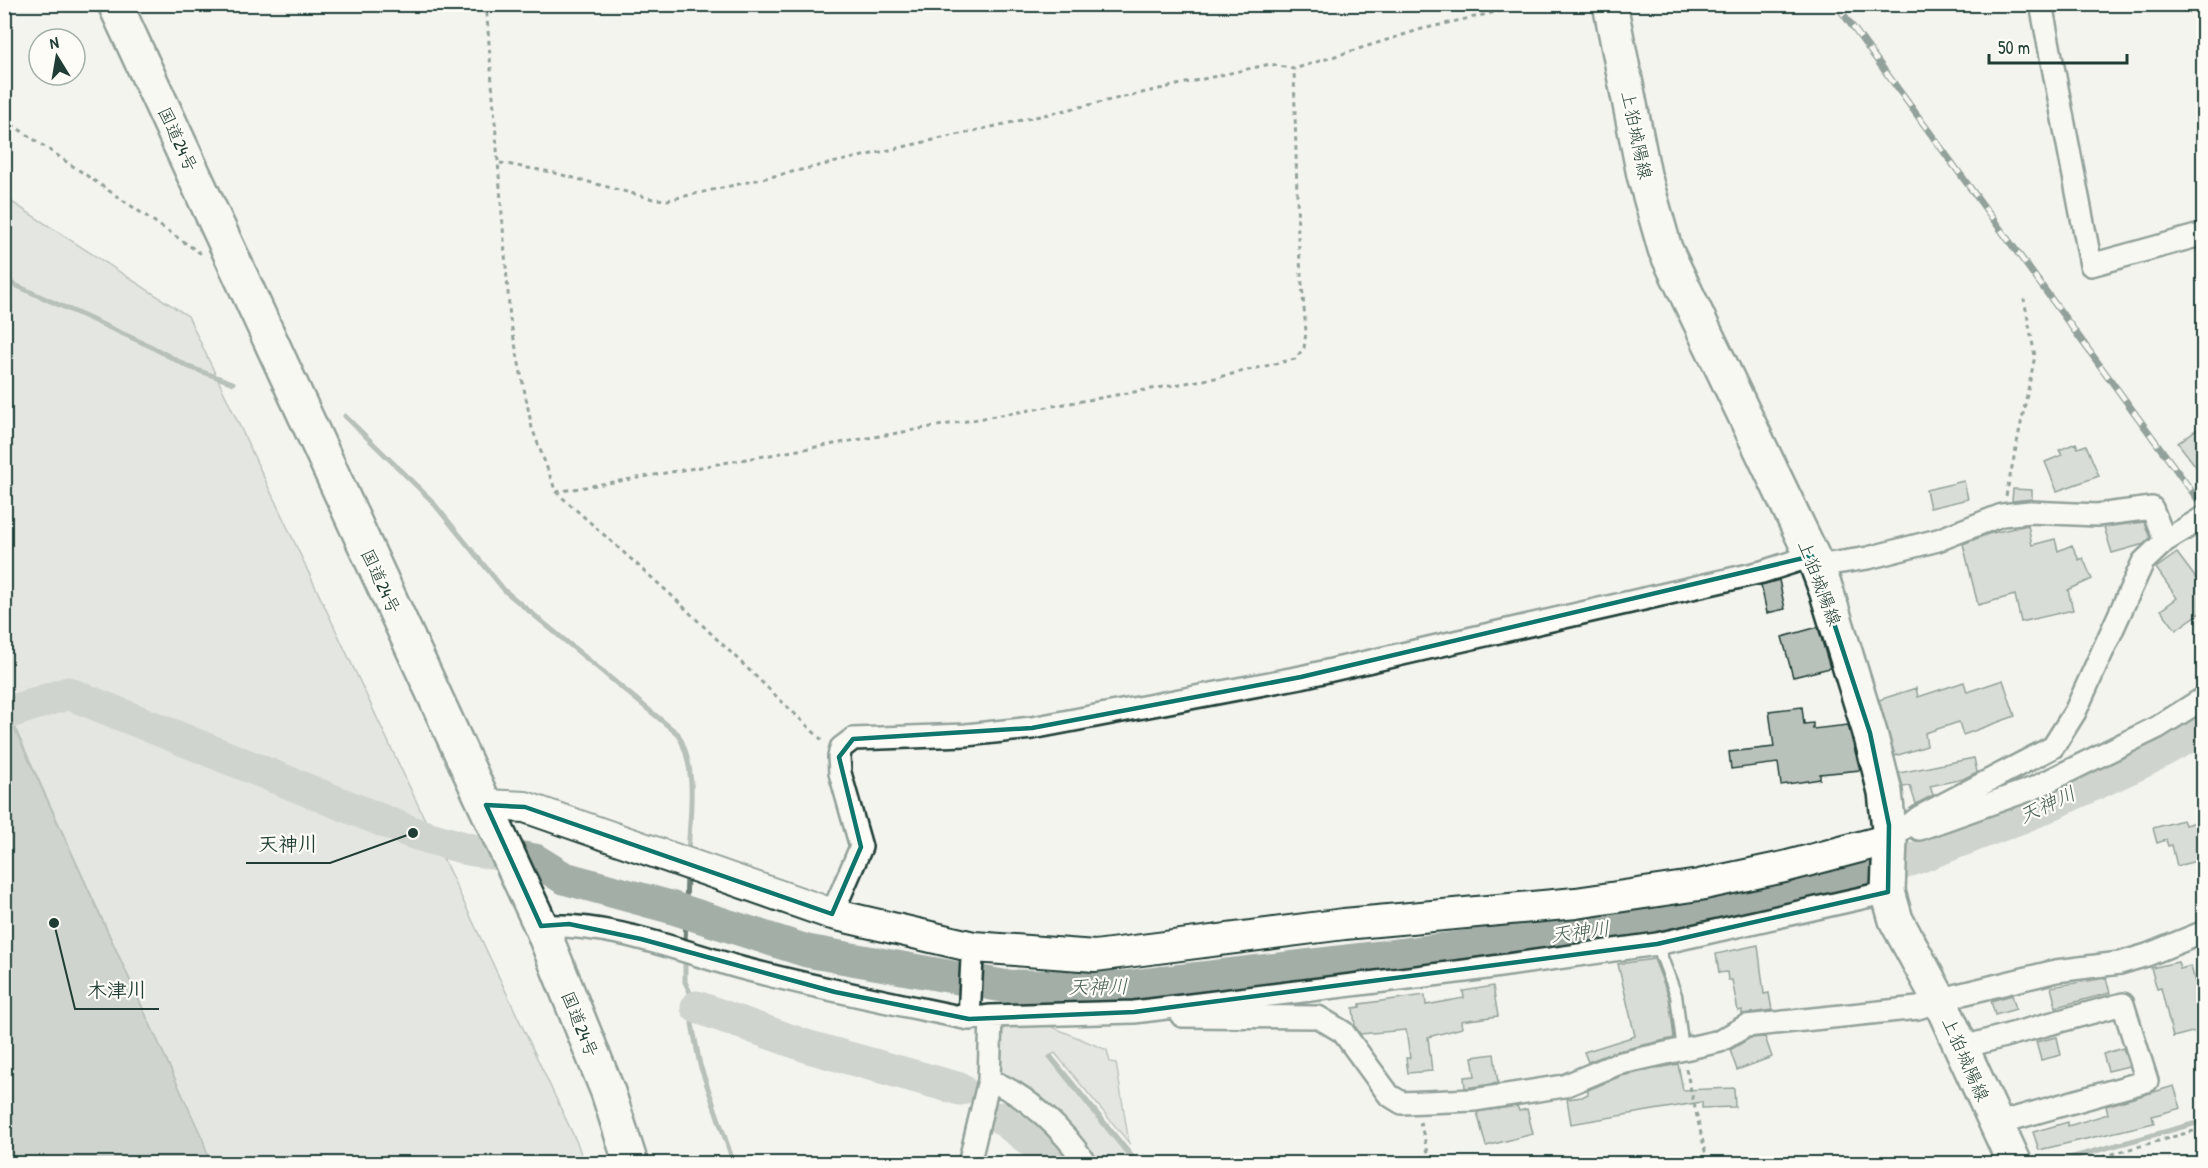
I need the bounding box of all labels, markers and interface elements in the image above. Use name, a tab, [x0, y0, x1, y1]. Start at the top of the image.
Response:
north arrow	[27, 27, 87, 87]
scale bar	[1989, 27, 2127, 65]
text: N	[48, 31, 61, 54]
text: 50 m	[1998, 35, 2030, 60]
street label: 上狛城陽線	[1615, 88, 1659, 182]
street label: 国道24号	[152, 102, 204, 176]
street label: 上狛城陽線	[1792, 537, 1848, 629]
street label: 国道24号	[355, 544, 407, 618]
water label: 天神川	[2014, 779, 2080, 829]
callout: 天神川	[246, 825, 330, 863]
text: 天神川	[258, 830, 318, 857]
water label: 天神川	[1549, 914, 1611, 948]
callout: 木津川	[75, 971, 159, 1009]
water label: 天神川	[1068, 972, 1128, 1000]
text: 木津川	[87, 976, 147, 1003]
street label: 国道24号	[555, 987, 605, 1061]
street label: 上狛城陽線	[1936, 1013, 1996, 1105]

